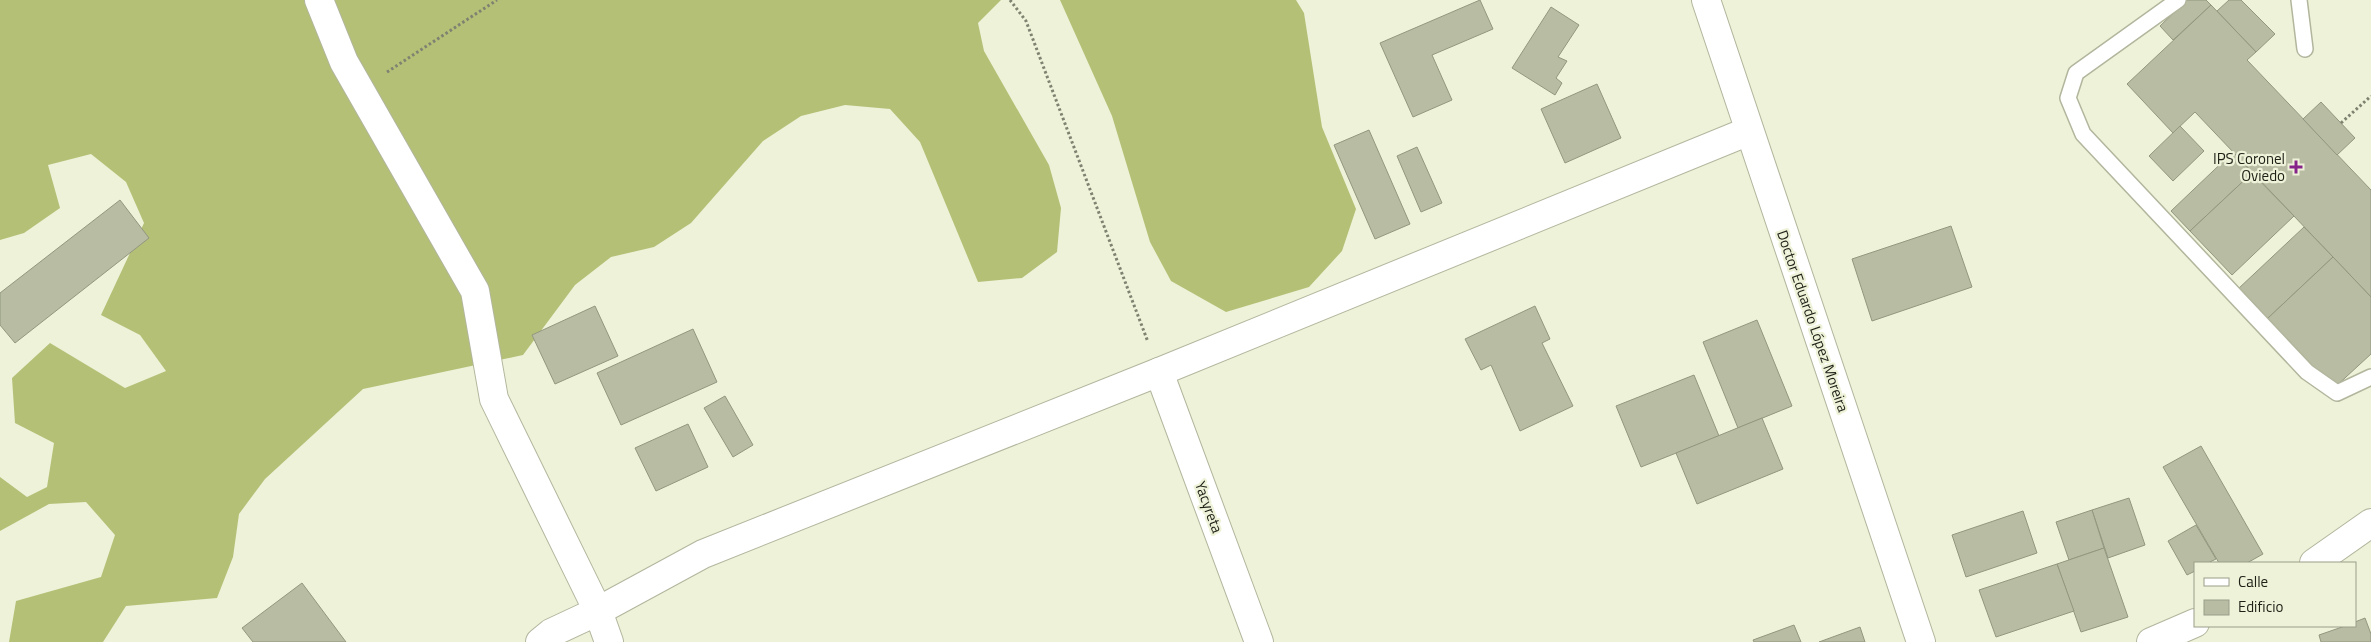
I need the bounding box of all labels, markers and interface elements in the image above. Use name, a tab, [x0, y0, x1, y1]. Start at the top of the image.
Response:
place label: IPS Coronel Oviedo	[2213, 147, 2285, 187]
marker: IPS Coronel Oviedo	[2289, 160, 2303, 174]
street label: Doctor Eduardo López Moreira	[1771, 227, 1855, 416]
street label: Yacyreta	[1189, 478, 1229, 537]
legend	[2194, 562, 2356, 627]
text: Calle	[2238, 570, 2268, 593]
text: Edificio	[2238, 595, 2283, 618]

